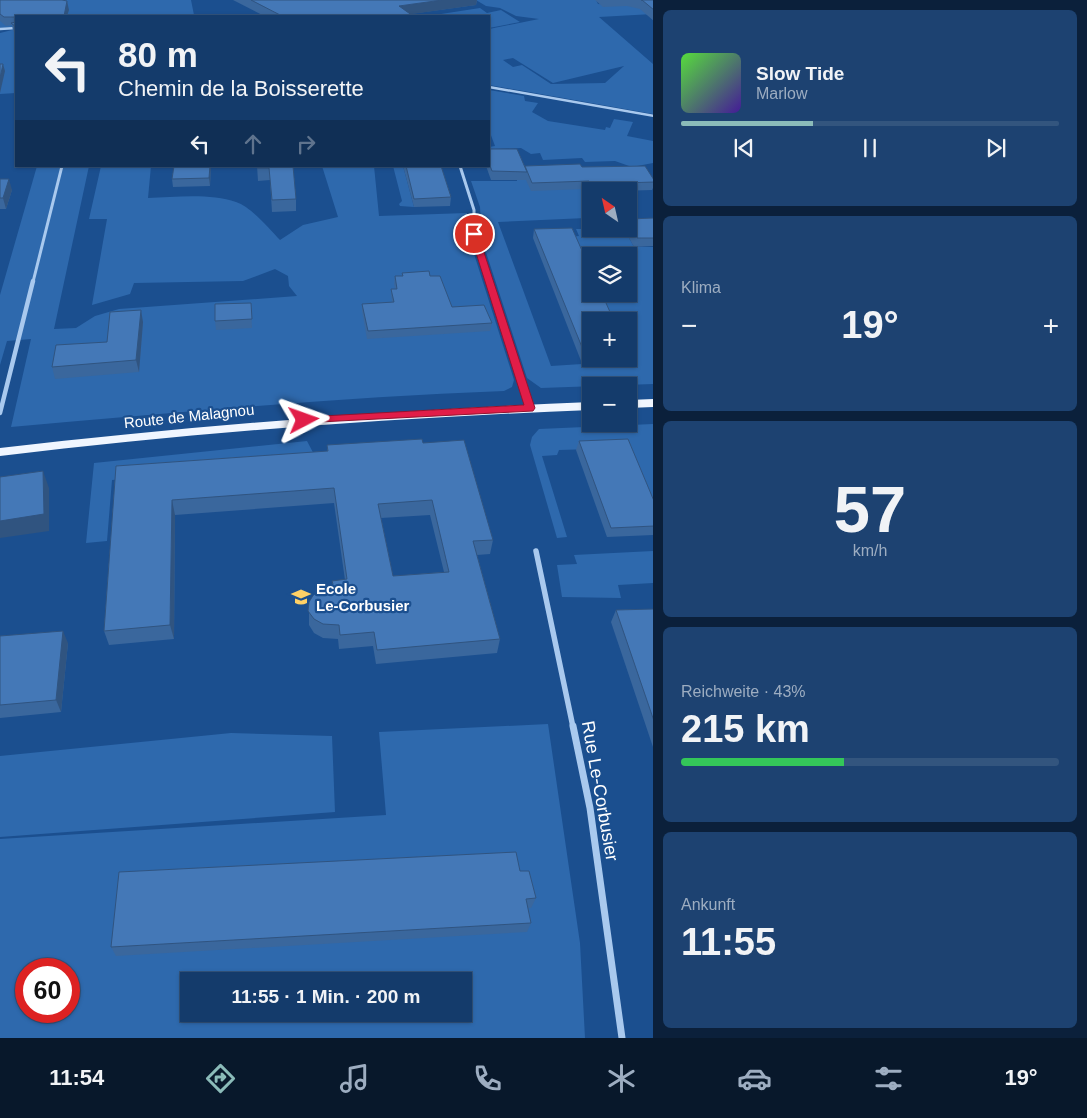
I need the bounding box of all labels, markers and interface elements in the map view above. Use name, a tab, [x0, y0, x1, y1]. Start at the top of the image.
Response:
icon: left	[35, 35, 100, 100]
text: 80 m	[118, 35, 198, 74]
text: Slow Tide	[756, 63, 844, 84]
text: Chemin de la Boisserette	[118, 76, 364, 101]
text: Marlow	[756, 85, 808, 102]
icon: left	[186, 130, 214, 158]
icon: ahead	[239, 130, 267, 158]
icon: right	[292, 130, 320, 158]
icon: previous	[730, 134, 758, 162]
icon: pause	[856, 134, 884, 162]
icon: next	[982, 134, 1010, 162]
north arrow	[582, 182, 638, 238]
map controls	[582, 182, 637, 432]
pin	[453, 213, 495, 255]
icon: arrive	[460, 220, 488, 248]
button: layers	[582, 247, 637, 302]
text: Klima	[681, 279, 721, 296]
text: 19°	[841, 304, 899, 346]
text: −	[681, 310, 697, 341]
text: +	[1043, 310, 1059, 341]
button: +	[582, 312, 637, 367]
button: −	[582, 377, 637, 432]
position arrow	[277, 393, 329, 445]
street label: Route de Malagnou	[123, 401, 255, 431]
text: 57	[834, 473, 906, 546]
text: km/h	[853, 542, 887, 559]
place label: Ecole Le-Corbusier	[316, 580, 410, 614]
school or university icon: Ecole Le-Corbusier	[290, 586, 312, 608]
text: Reichweite · 43%	[681, 683, 806, 700]
text: 215 km	[681, 708, 810, 750]
street label: Rue Le-Corbusier	[578, 719, 622, 863]
text: Ankunft	[681, 896, 735, 913]
text: 11:55	[681, 921, 776, 963]
speed limit sign: 60	[15, 958, 80, 1023]
text: 11:55 · 1 Min. · 200 m	[231, 986, 421, 1007]
icon: directions	[203, 1061, 238, 1096]
icon: music	[337, 1061, 372, 1096]
icon: phone	[470, 1061, 505, 1096]
icon: climate	[604, 1061, 639, 1096]
icon: car	[737, 1061, 772, 1096]
icon: filters	[871, 1061, 906, 1096]
text: 11:54	[49, 1065, 104, 1090]
text: 19°	[1004, 1065, 1038, 1090]

